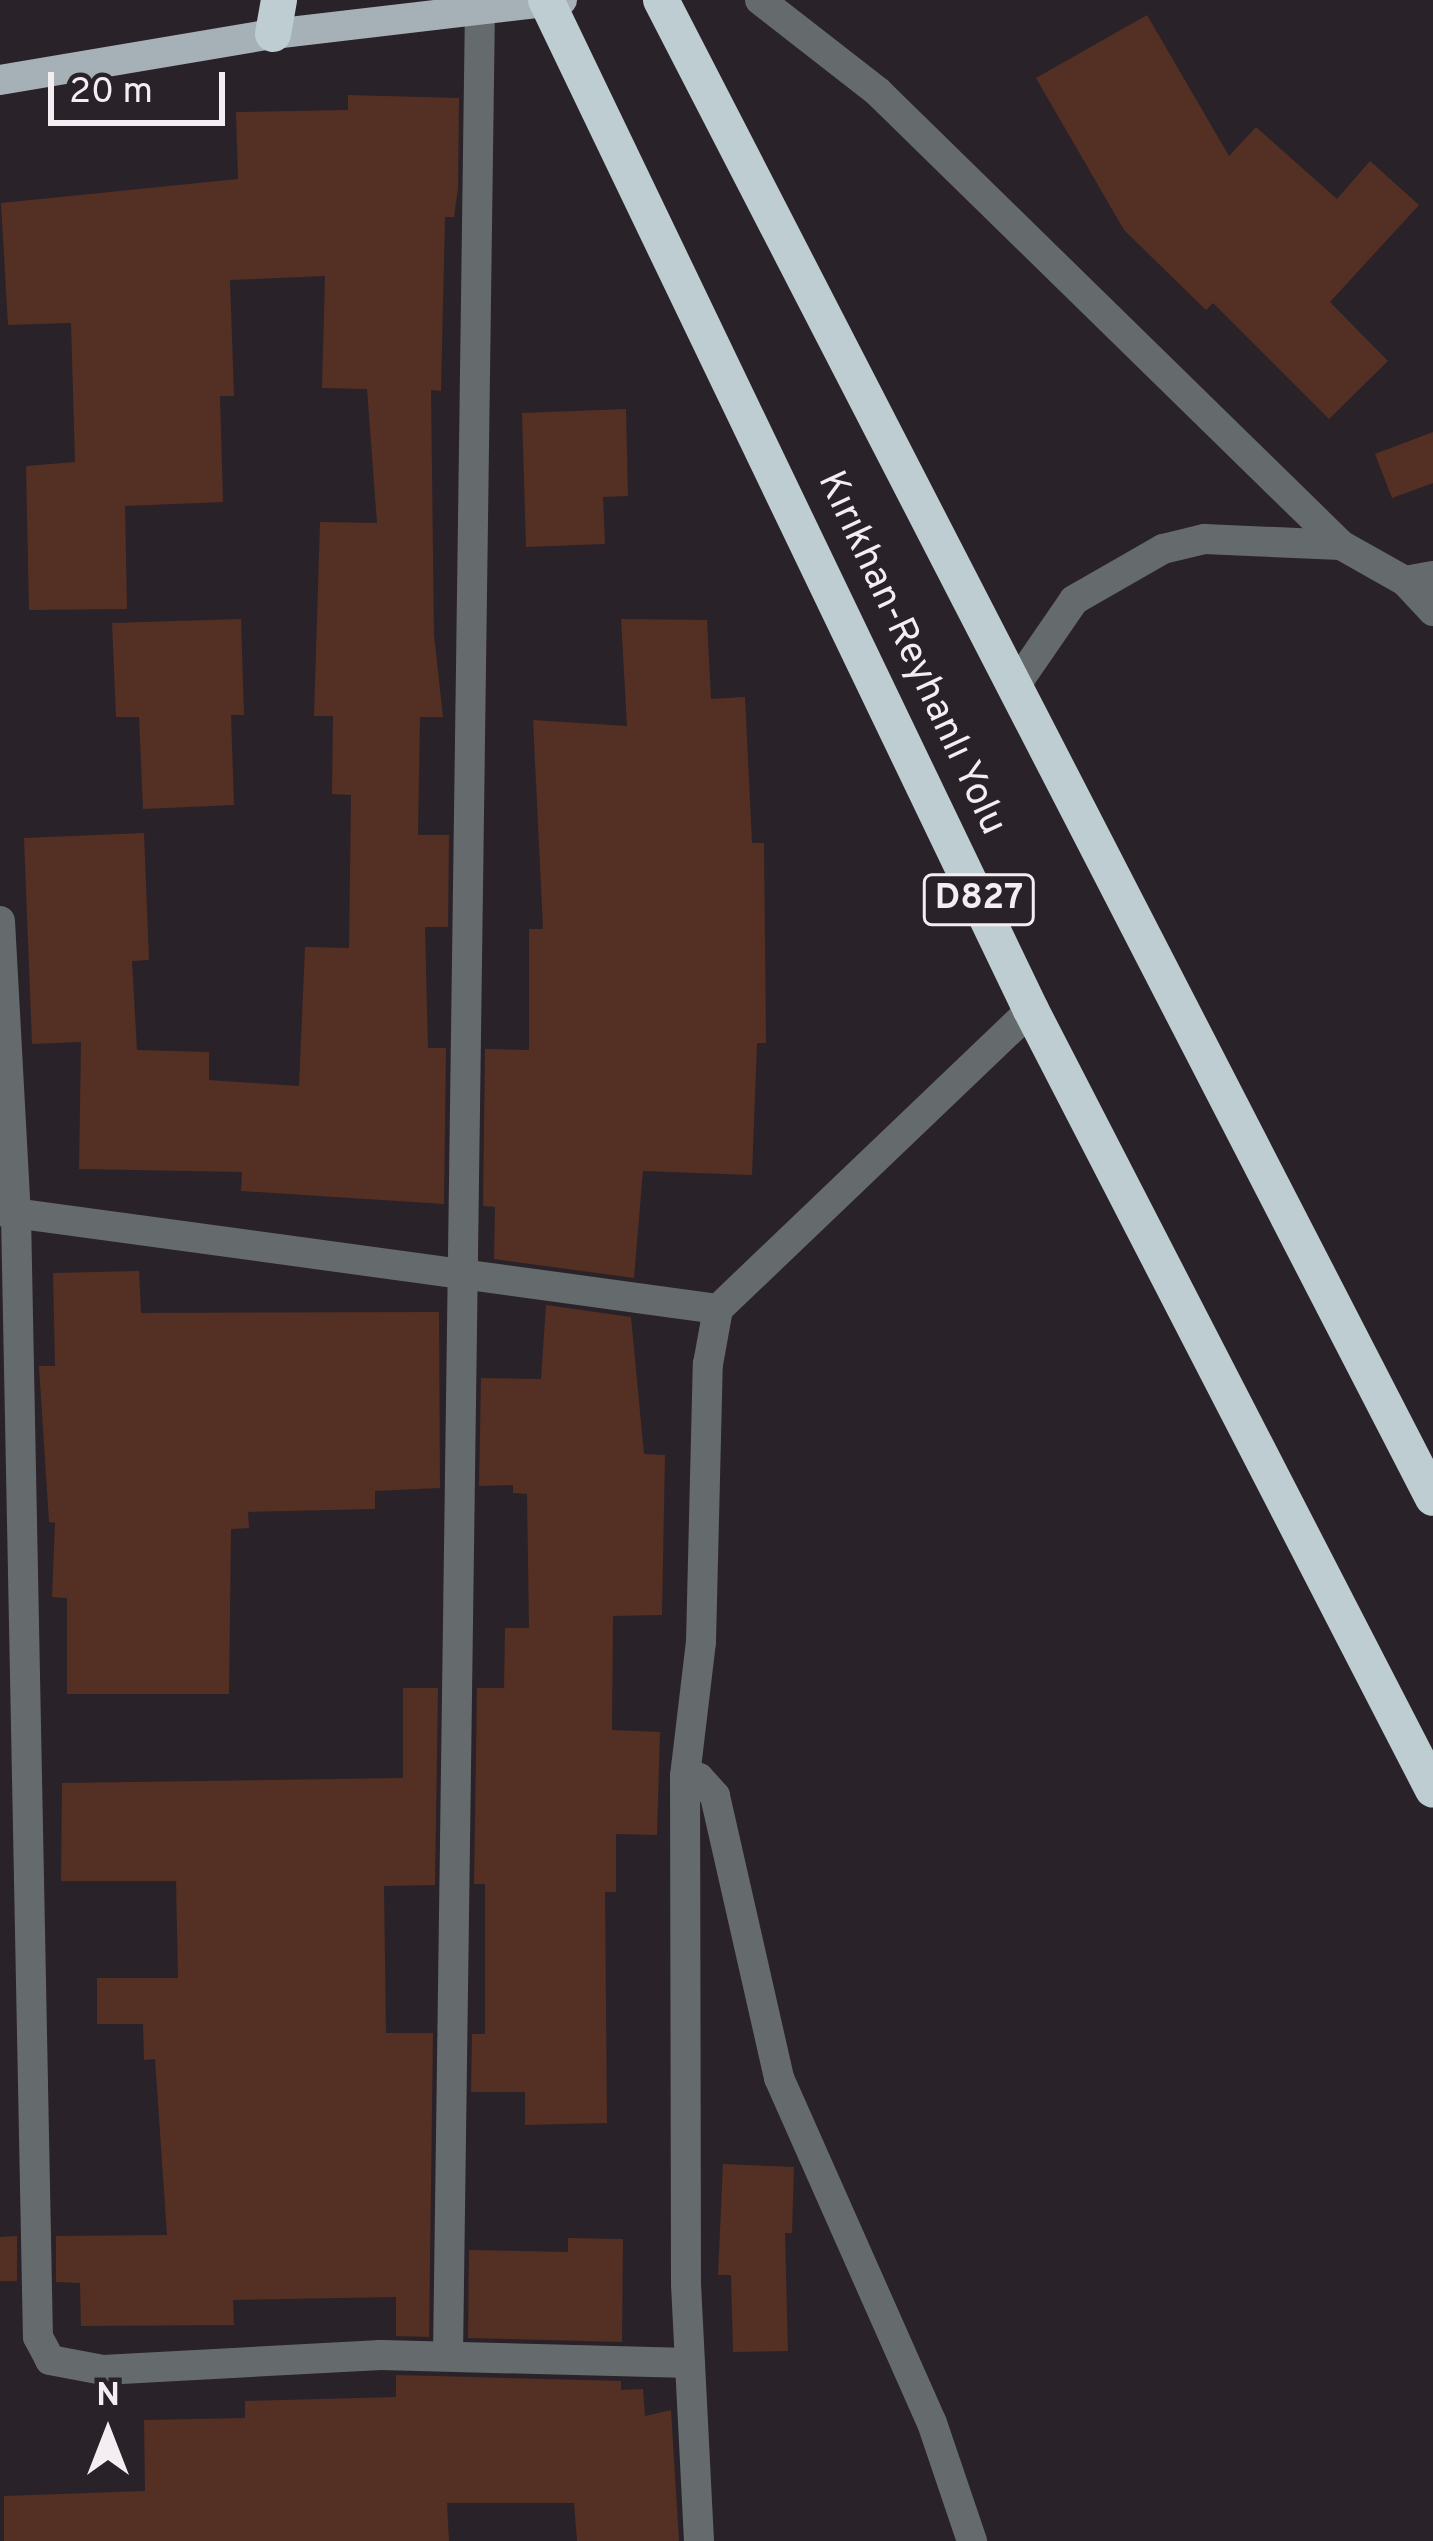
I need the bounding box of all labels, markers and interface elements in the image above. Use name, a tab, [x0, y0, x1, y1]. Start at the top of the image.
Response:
scale bar	[54, 48, 231, 122]
text: 20 m	[69, 70, 153, 116]
street label: Kırıkhan-Reyhanlı Yolu	[805, 464, 1015, 844]
road number: D827	[922, 870, 1036, 930]
north arrow	[48, 2373, 168, 2493]
text: N	[96, 2376, 120, 2418]

